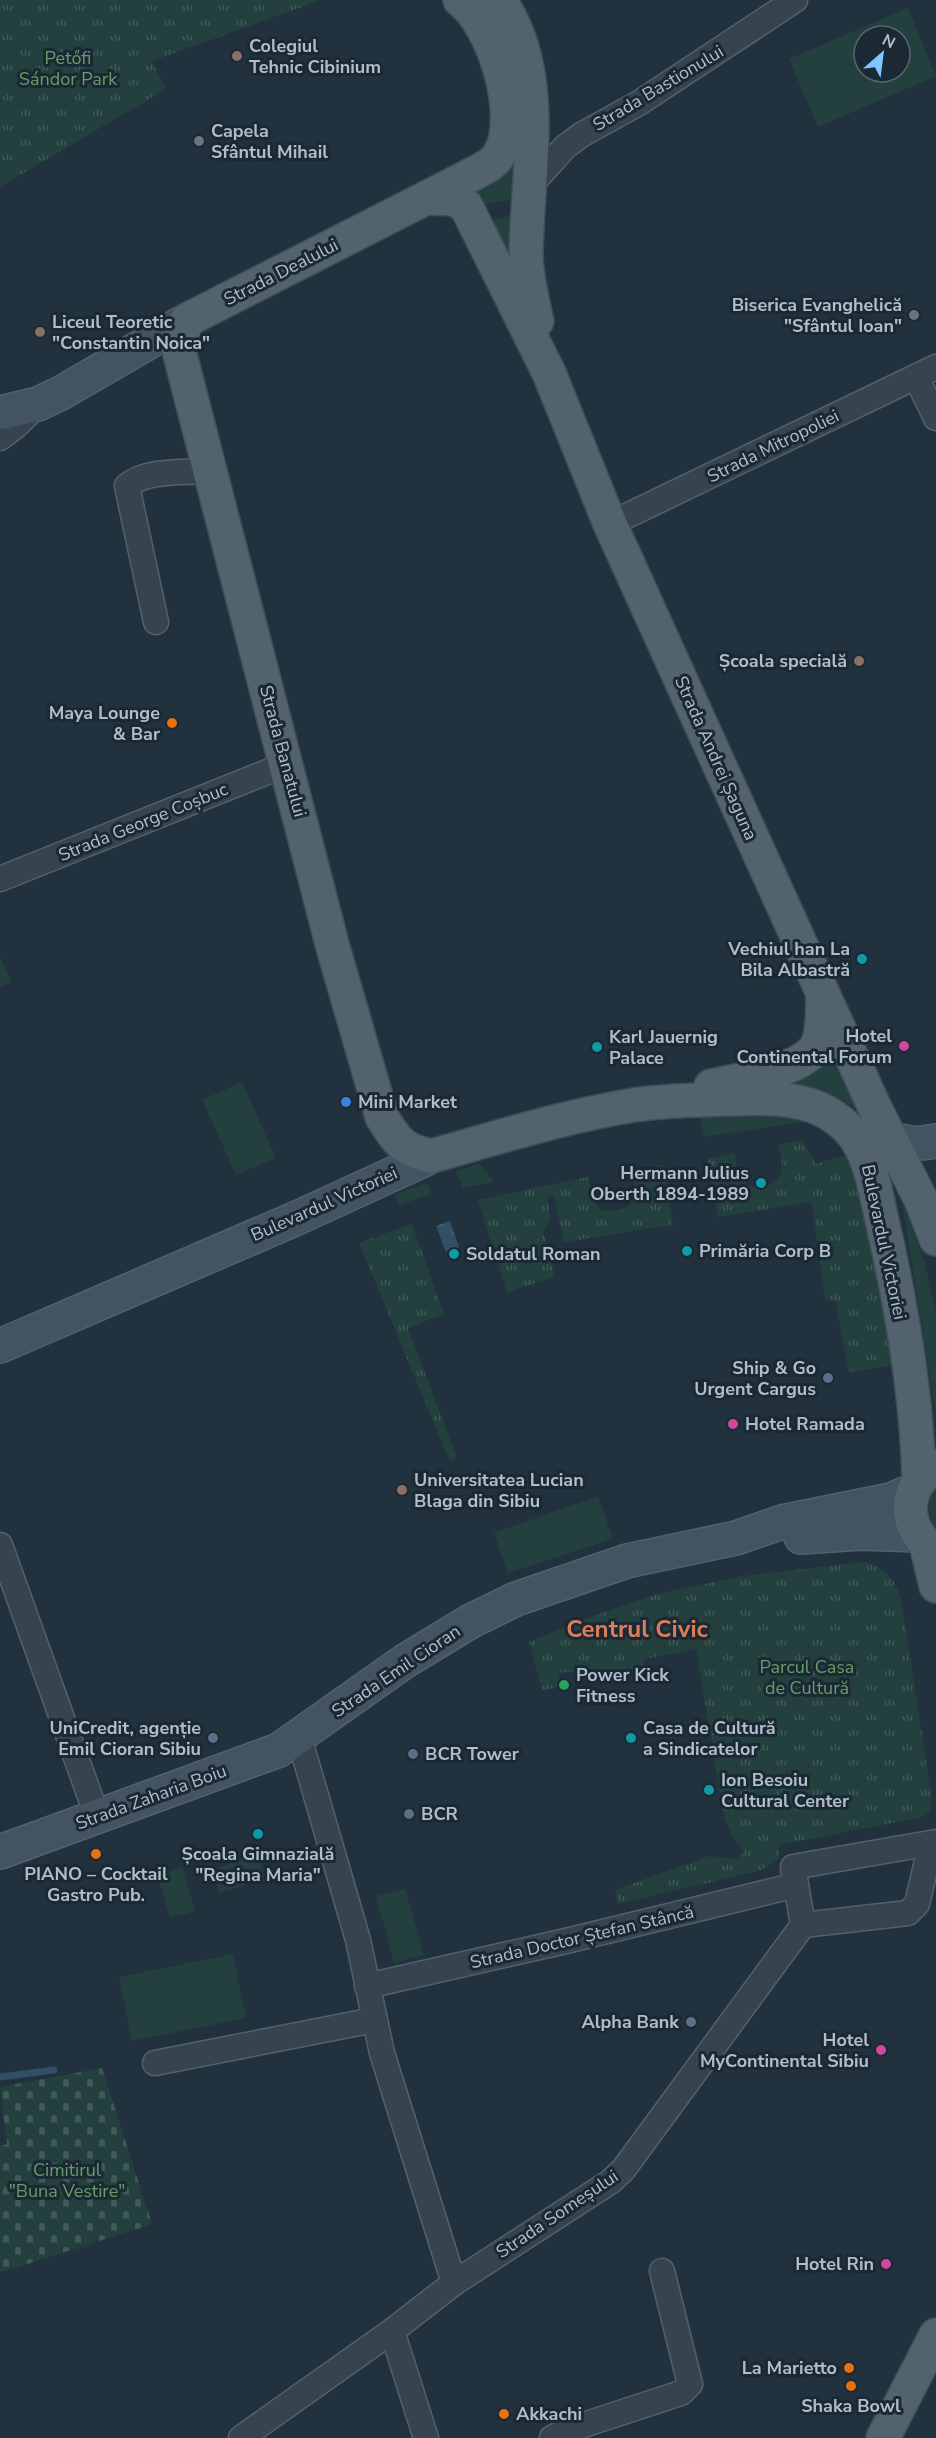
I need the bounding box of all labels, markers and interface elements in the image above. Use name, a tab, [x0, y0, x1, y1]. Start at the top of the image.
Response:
north arrow	[852, 24, 912, 84]
text: N	[878, 29, 899, 54]
place label: Colegiul Tehnic Cibinium	[249, 34, 381, 79]
street label: Strada Bastionului	[588, 39, 728, 137]
park label: Petőfi Sándor Park	[19, 46, 118, 91]
marker: Colegiul Tehnic Cibinium	[230, 49, 244, 63]
place label: Capela Sfântul Mihail	[211, 119, 328, 164]
marker: Capela Sfântul Mihail	[192, 134, 206, 148]
street label: Strada Dealului	[220, 233, 342, 311]
place label: Biserica Evanghelică "Sfântul Ioan"	[732, 293, 902, 338]
marker: Biserica Evanghelică "Sfântul Ioan"	[907, 308, 921, 322]
place label: Liceul Teoretic "Constantin Noica"	[52, 310, 210, 355]
marker: Liceul Teoretic "Constantin Noica"	[33, 325, 47, 339]
street label: Strada Mitropoliei	[703, 404, 843, 488]
place label: Școala specială	[719, 649, 847, 673]
marker: Școala specială	[852, 654, 866, 668]
street label: Strada Andrei Șaguna	[669, 672, 763, 844]
street label: Strada Banatului	[254, 683, 312, 819]
place label: Maya Lounge & Bar	[49, 701, 160, 746]
marker: Maya Lounge & Bar	[165, 716, 179, 730]
street label: Strada George Coșbuc	[55, 777, 231, 867]
place label: Vechiul han La Bila Albastră	[727, 937, 850, 982]
marker: Vechiul han La Bila Albastră	[855, 952, 869, 966]
place label: Hotel Continental Forum	[736, 1024, 892, 1069]
place label: Karl Jauernig Palace	[609, 1025, 718, 1070]
marker: Hotel Continental Forum	[897, 1039, 911, 1053]
marker: Karl Jauernig Palace	[590, 1040, 604, 1054]
place label: Mini Market	[358, 1090, 457, 1114]
marker: Mini Market	[339, 1095, 353, 1109]
street label: Bulevardul Victoriei	[247, 1161, 401, 1247]
place label: Hermann Julius Oberth 1894-1989	[590, 1161, 749, 1206]
street label: Bulevardul Victoriei	[856, 1162, 912, 1322]
marker: Hermann Julius Oberth 1894-1989	[754, 1176, 768, 1190]
place label: Primăria Corp B	[699, 1239, 831, 1263]
place label: Soldatul Roman	[466, 1242, 601, 1266]
marker: Primăria Corp B	[680, 1244, 694, 1258]
marker: Soldatul Roman	[447, 1247, 461, 1261]
place label: Ship & Go Urgent Cargus	[694, 1356, 816, 1401]
marker: Ship & Go Urgent Cargus	[821, 1371, 835, 1385]
place label: Hotel Ramada	[745, 1412, 865, 1436]
marker: Hotel Ramada	[726, 1417, 740, 1431]
place label: Universitatea Lucian Blaga din Sibiu	[414, 1468, 584, 1513]
marker: Universitatea Lucian Blaga din Sibiu	[395, 1483, 409, 1497]
district label: Centrul Civic	[566, 1613, 709, 1645]
street label: Strada Emil Cioran	[327, 1619, 465, 1723]
park label: Parcul Casa de Cultură	[760, 1655, 854, 1700]
place label: Power Kick Fitness	[576, 1663, 669, 1708]
marker: Power Kick Fitness	[557, 1678, 571, 1692]
place label: UniCredit, agenție Emil Cioran Sibiu	[49, 1716, 201, 1761]
place label: Casa de Cultură a Sindicatelor	[643, 1716, 776, 1761]
marker: UniCredit, agenție Emil Cioran Sibiu	[206, 1731, 220, 1745]
marker: Casa de Cultură a Sindicatelor	[624, 1731, 638, 1745]
place label: BCR Tower	[425, 1742, 519, 1766]
marker: BCR Tower	[406, 1747, 420, 1761]
street label: Strada Zaharia Boiu	[72, 1759, 230, 1835]
place label: Ion Besoiu Cultural Center	[721, 1768, 849, 1813]
marker: Ion Besoiu Cultural Center	[702, 1783, 716, 1797]
place label: BCR	[421, 1802, 459, 1826]
marker: BCR	[402, 1807, 416, 1821]
marker: Școala Gimnazială "Regina Maria"	[251, 1827, 265, 1841]
place label: Școala Gimnazială "Regina Maria"	[182, 1842, 334, 1887]
marker: PIANO – Cocktail Gastro Pub.	[89, 1847, 103, 1861]
place label: PIANO – Cocktail Gastro Pub.	[24, 1862, 168, 1907]
street label: Strada Doctor Ștefan Stâncă	[468, 1900, 696, 1974]
place label: Alpha Bank	[581, 2010, 679, 2034]
marker: Alpha Bank	[684, 2015, 698, 2029]
place label: Hotel MyContinental Sibiu	[700, 2028, 869, 2073]
marker: Hotel MyContinental Sibiu	[874, 2043, 888, 2057]
park label: Cimitirul "Buna Vestire"	[9, 2158, 125, 2203]
street label: Strada Someșului	[491, 2164, 623, 2264]
place label: Hotel Rin	[795, 2252, 874, 2276]
marker: Hotel Rin	[879, 2257, 893, 2271]
place label: La Marietto	[742, 2356, 837, 2380]
marker: La Marietto	[842, 2361, 856, 2375]
marker: Shaka Bowl	[844, 2379, 858, 2393]
place label: Shaka Bowl	[801, 2394, 901, 2418]
place label: Akkachi	[516, 2402, 582, 2426]
marker: Akkachi	[497, 2407, 511, 2421]

